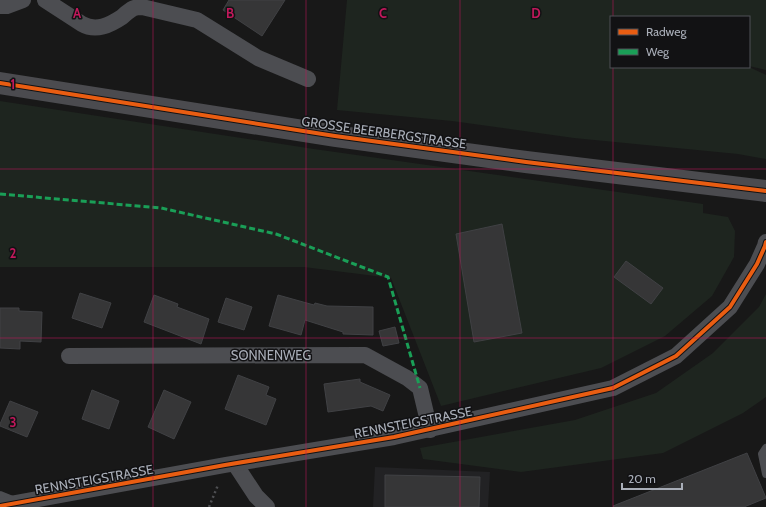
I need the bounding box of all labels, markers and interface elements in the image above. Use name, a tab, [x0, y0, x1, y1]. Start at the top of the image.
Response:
text: A	[73, 5, 82, 21]
text: B	[226, 5, 234, 21]
text: C	[379, 5, 387, 21]
text: D	[531, 5, 541, 21]
legend	[610, 16, 750, 68]
text: Radweg	[646, 24, 687, 39]
text: Weg	[646, 44, 670, 59]
text: 1	[11, 76, 15, 92]
street label: GROSSE BEERBERGSTRASSE	[301, 113, 467, 151]
text: 2	[10, 245, 17, 261]
street label: SONNENWEG	[231, 347, 311, 363]
street label: RENNSTEIGSTRASSE	[353, 403, 473, 441]
text: 3	[9, 414, 17, 430]
street label: RENNSTEIGSTRASSE	[34, 461, 154, 497]
scale bar	[622, 465, 682, 491]
text: 20 m	[628, 471, 656, 486]

